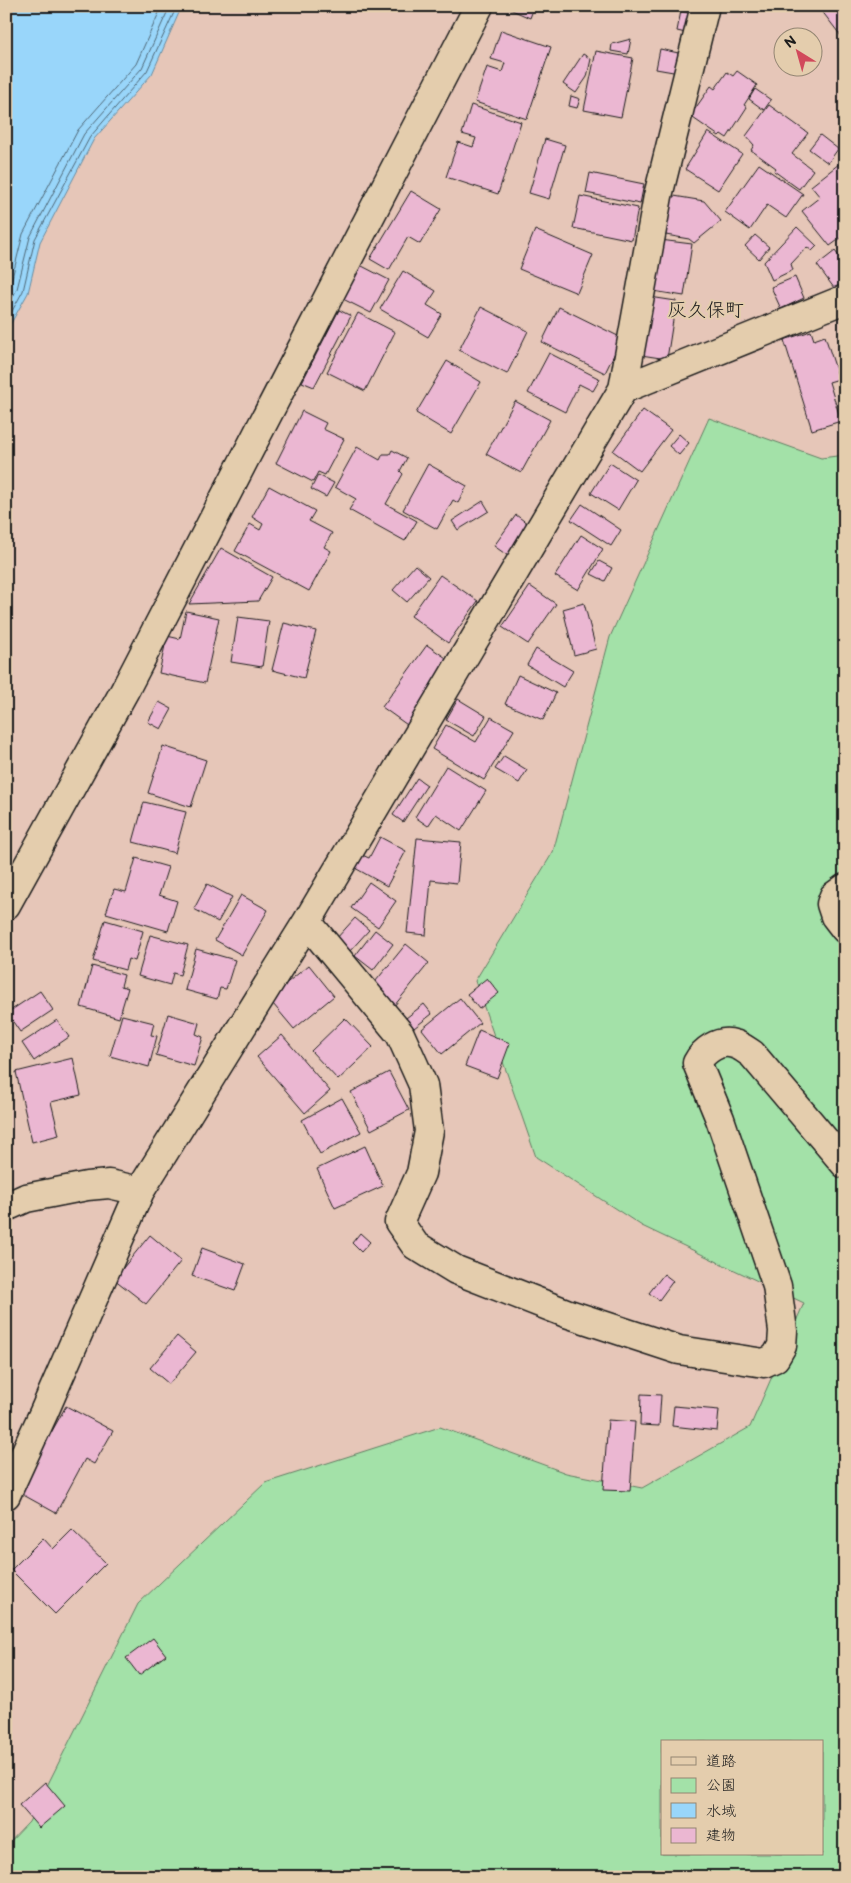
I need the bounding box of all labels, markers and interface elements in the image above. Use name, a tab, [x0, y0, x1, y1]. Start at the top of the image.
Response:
north arrow	[774, 28, 824, 78]
text: N	[781, 32, 800, 52]
district label: 灰久保町	[668, 299, 744, 322]
legend	[661, 1740, 824, 1856]
text: 道路	[706, 1752, 736, 1771]
text: 公園	[706, 1776, 736, 1795]
text: 水域	[706, 1802, 736, 1821]
text: 建物	[706, 1826, 736, 1845]

